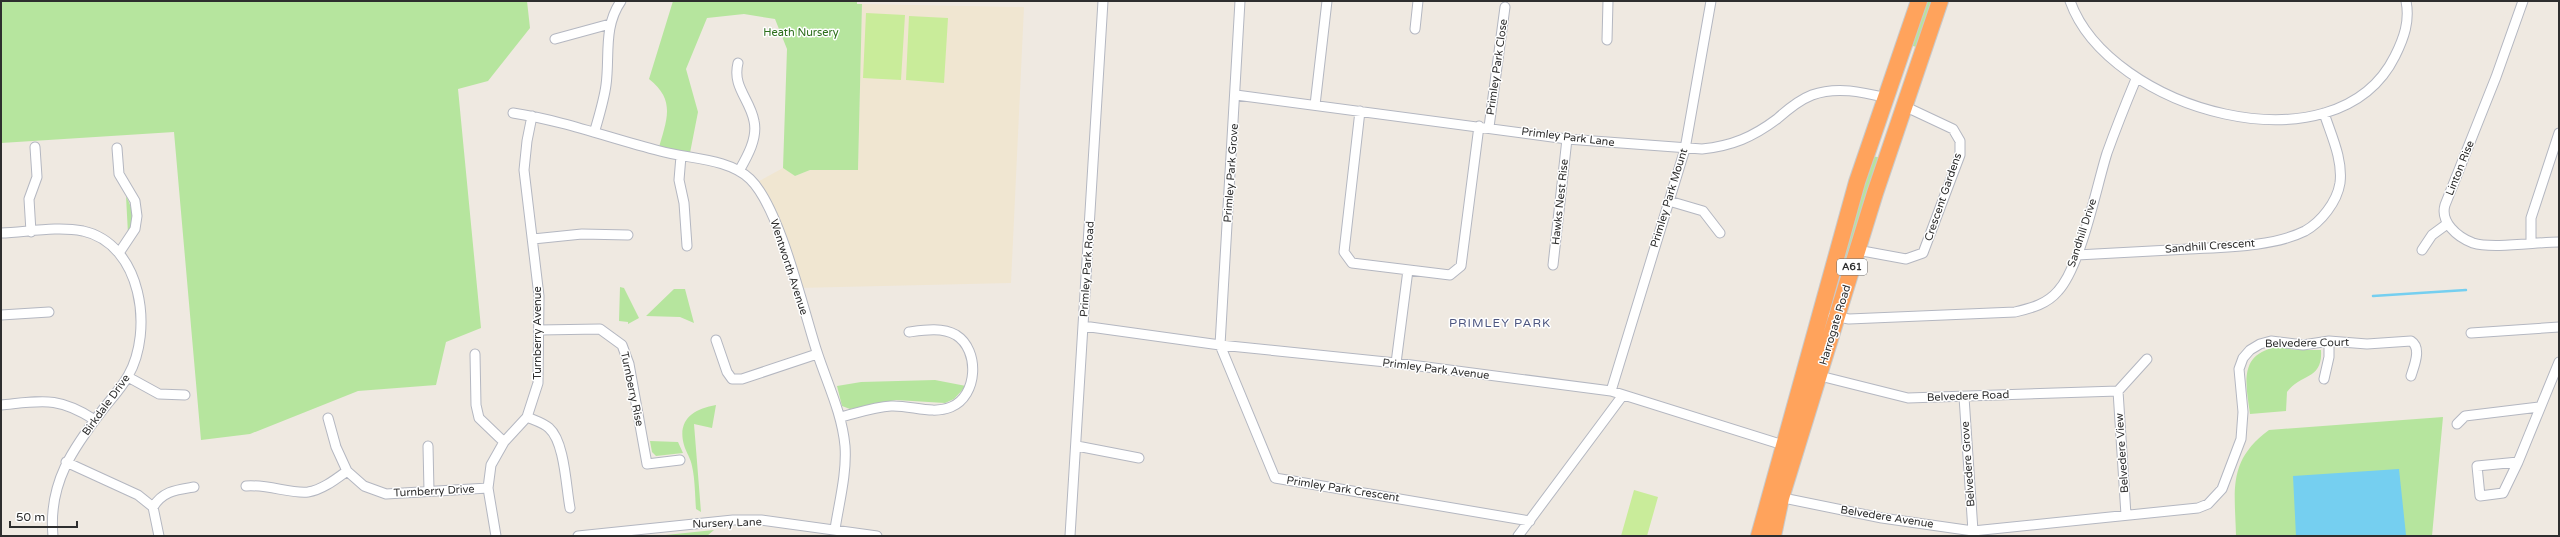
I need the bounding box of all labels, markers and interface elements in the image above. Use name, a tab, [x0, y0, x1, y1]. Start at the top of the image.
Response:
street label: Primley Park Close	[1484, 18, 1510, 116]
park label: Heath Nursery	[763, 26, 839, 39]
street label: Primley Park Grove	[1221, 123, 1241, 223]
street label: Primley Park Lane	[1521, 125, 1615, 149]
street label: Linton Rise	[2443, 139, 2477, 197]
street label: Primley Park Mount	[1648, 147, 1690, 249]
street label: Crescent Gardens	[1922, 151, 1964, 243]
street label: Hawks Nest Rise	[1549, 158, 1571, 246]
street label: Sandhill Drive	[2065, 197, 2099, 269]
street label: Wentworth Avenue	[767, 217, 811, 317]
street label: Primley Park Road	[1077, 221, 1097, 317]
street label: Sandhill Crescent	[2165, 236, 2255, 256]
road number: A61	[1837, 259, 1867, 275]
street label: Harrogate Road	[1817, 283, 1853, 367]
street label: Turnberry Avenue	[531, 286, 544, 380]
district label: PRIMLEY PARK	[1449, 316, 1551, 330]
street label: Belvedere Court	[2265, 336, 2349, 350]
street label: Turnberry Rise	[618, 350, 646, 428]
street label: Primley Park Avenue	[1382, 356, 1490, 382]
street label: Birkdale Drive	[79, 372, 133, 438]
street label: Belvedere Road	[1927, 388, 2009, 404]
street label: Belvedere View	[2113, 412, 2131, 493]
street label: Belvedere Grove	[1959, 421, 1977, 507]
street label: Primley Park Crescent	[1286, 474, 1400, 504]
street label: Turnberry Drive	[393, 482, 475, 500]
scale bar	[10, 503, 77, 529]
street label: Belvedere Avenue	[1839, 503, 1935, 531]
text: 50 m	[16, 510, 45, 524]
street label: Nursery Lane	[692, 515, 762, 531]

